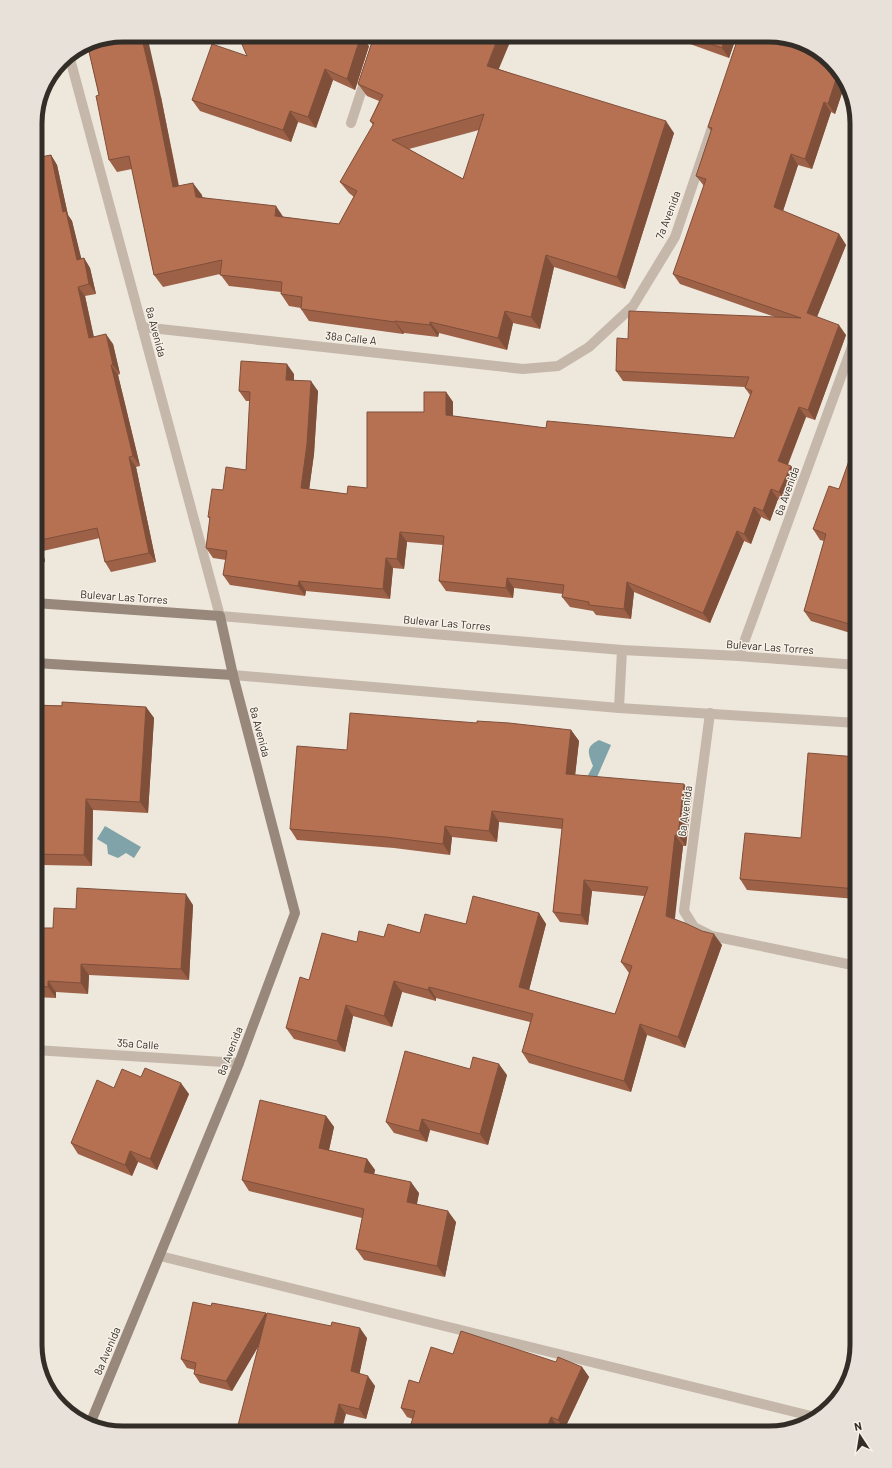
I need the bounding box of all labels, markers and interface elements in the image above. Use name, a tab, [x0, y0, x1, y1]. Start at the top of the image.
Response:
street label: 7a Avenida	[652, 189, 683, 241]
street label: 8a Avenida	[144, 305, 169, 358]
street label: 38a Calle A	[325, 328, 378, 347]
street label: 6a Avenida	[772, 465, 801, 517]
street label: Bulevar Las Torres	[80, 587, 168, 606]
street label: Bulevar Las Torres	[403, 612, 491, 633]
street label: Bulevar Las Torres	[726, 637, 814, 656]
street label: 8a Avenida	[248, 705, 273, 758]
street label: 6a Avenida	[675, 785, 694, 837]
street label: 8a Avenida	[214, 1025, 245, 1077]
street label: 35a Calle	[116, 1036, 160, 1051]
street label: 8a Avenida	[91, 1325, 123, 1377]
north arrow	[840, 1416, 880, 1456]
text: N	[853, 1419, 863, 1433]

